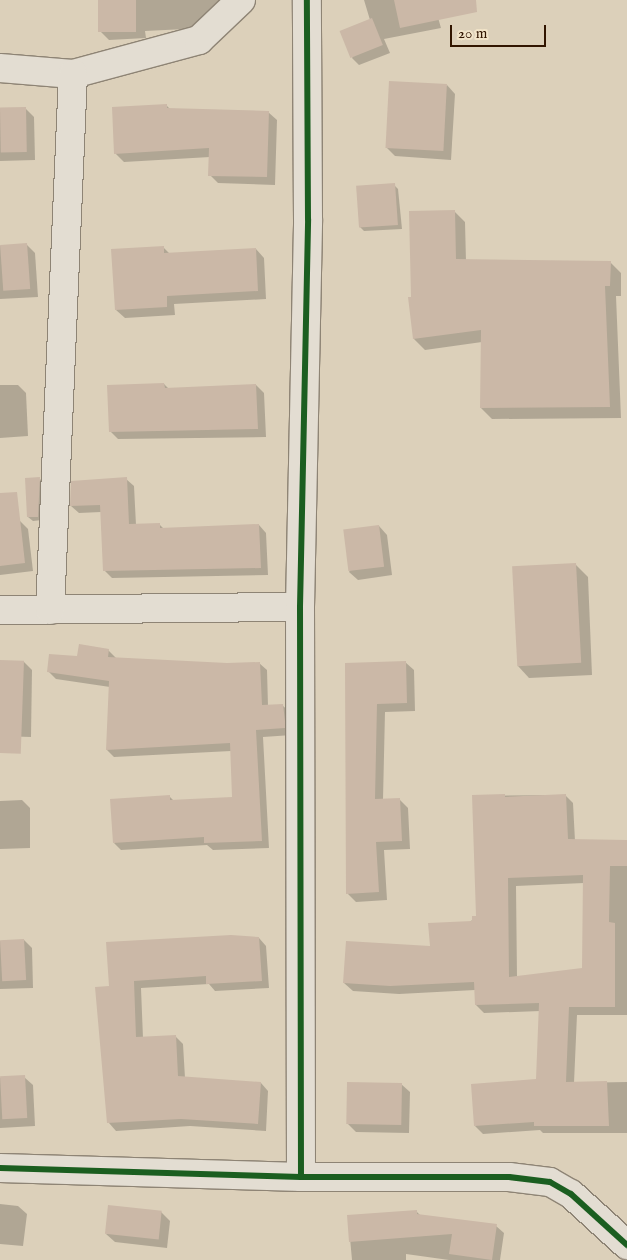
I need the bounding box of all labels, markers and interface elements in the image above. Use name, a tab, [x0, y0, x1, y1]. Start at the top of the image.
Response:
scale bar	[452, 15, 548, 47]
text: 20 m	[458, 24, 487, 43]

